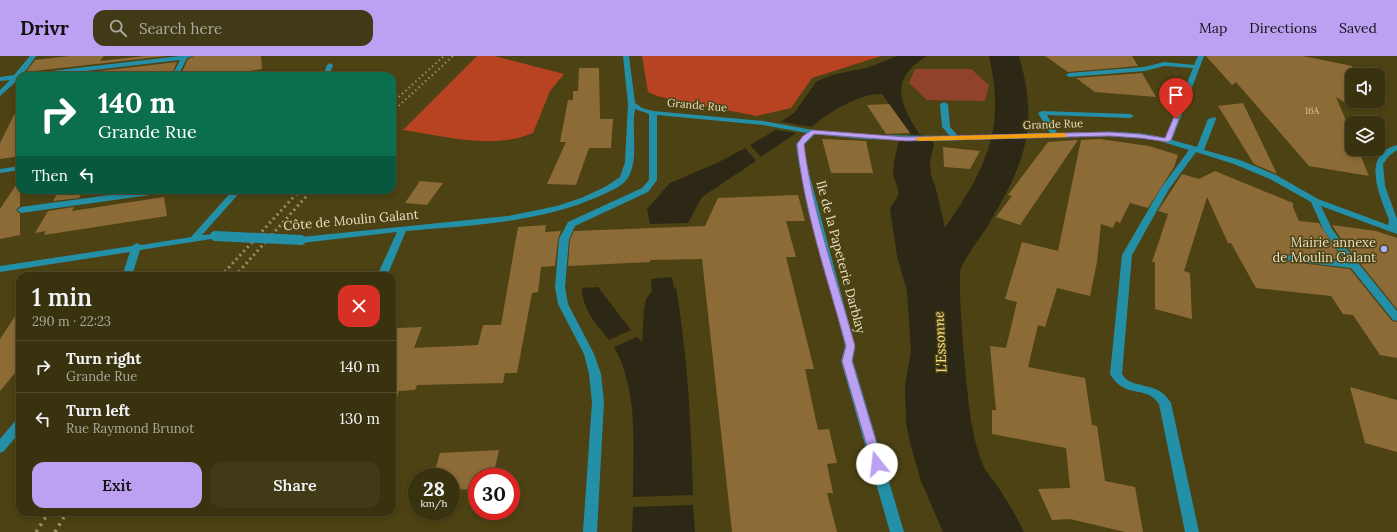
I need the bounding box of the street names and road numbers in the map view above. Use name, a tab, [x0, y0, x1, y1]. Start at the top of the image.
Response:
street label: Grande Rue	[666, 95, 728, 115]
street label: Grande Rue	[1023, 116, 1083, 132]
street label: Ile de la Papeterie Darblay	[812, 179, 870, 336]
street label: Côte de Moulin Galant	[283, 206, 419, 234]

